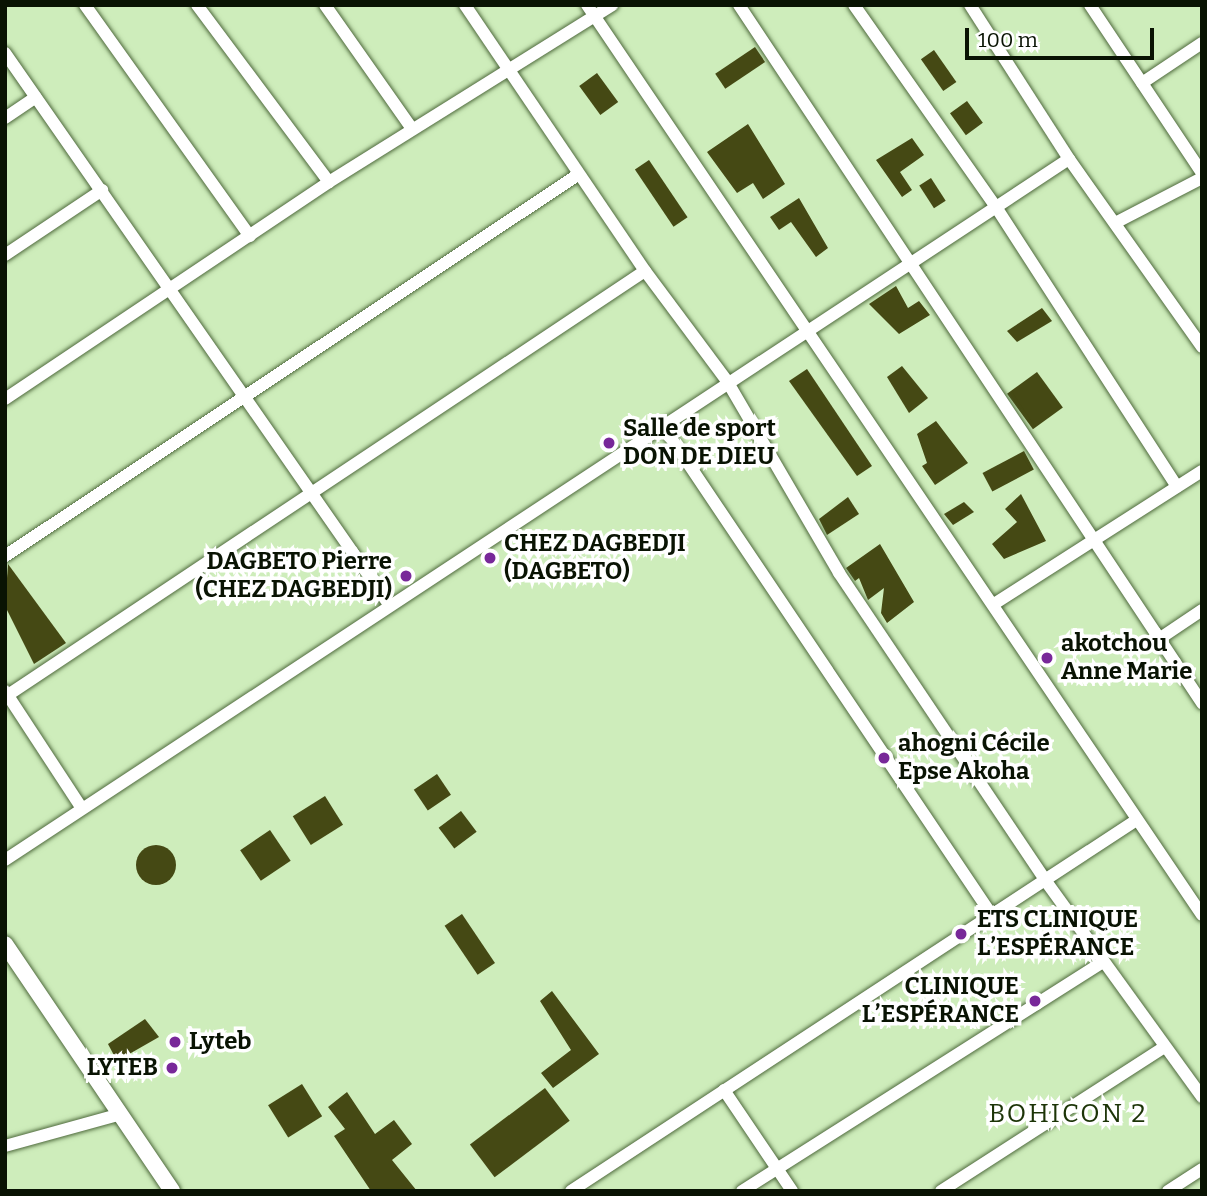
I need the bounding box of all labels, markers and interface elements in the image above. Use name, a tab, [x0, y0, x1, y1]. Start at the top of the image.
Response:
scale bar	[969, 14, 1158, 58]
text: 100 m	[978, 27, 1038, 53]
place label: Salle de sport DON DE DIEU	[623, 415, 776, 471]
marker: Salle de sport DON DE DIEU	[601, 435, 617, 451]
place label: CHEZ DAGBEDJI (DAGBETO)	[504, 530, 686, 586]
place label: DAGBETO Pierre (CHEZ DAGBEDJI)	[195, 548, 392, 604]
marker: CHEZ DAGBEDJI (DAGBETO)	[482, 550, 498, 566]
marker: DAGBETO Pierre (CHEZ DAGBEDJI)	[398, 568, 414, 584]
place label: akotchou Anne Marie	[1061, 630, 1192, 686]
marker: akotchou Anne Marie	[1039, 650, 1055, 666]
place label: ahogni Cécile Epse Akoha	[898, 730, 1050, 786]
marker: ahogni Cécile Epse Akoha	[876, 750, 892, 766]
place label: ETS CLINIQUE L’ESPÉRANCE	[977, 906, 1138, 962]
marker: ETS CLINIQUE L’ESPÉRANCE	[951, 924, 971, 944]
place label: CLINIQUE L’ESPÉRANCE	[862, 973, 1019, 1029]
marker: CLINIQUE L’ESPÉRANCE	[1025, 991, 1045, 1011]
place label: Lyteb	[189, 1028, 251, 1056]
marker: Lyteb	[167, 1034, 183, 1050]
place label: LYTEB	[87, 1054, 158, 1082]
marker: LYTEB	[164, 1060, 180, 1076]
district label: BOHICON 2	[990, 1098, 1146, 1130]

